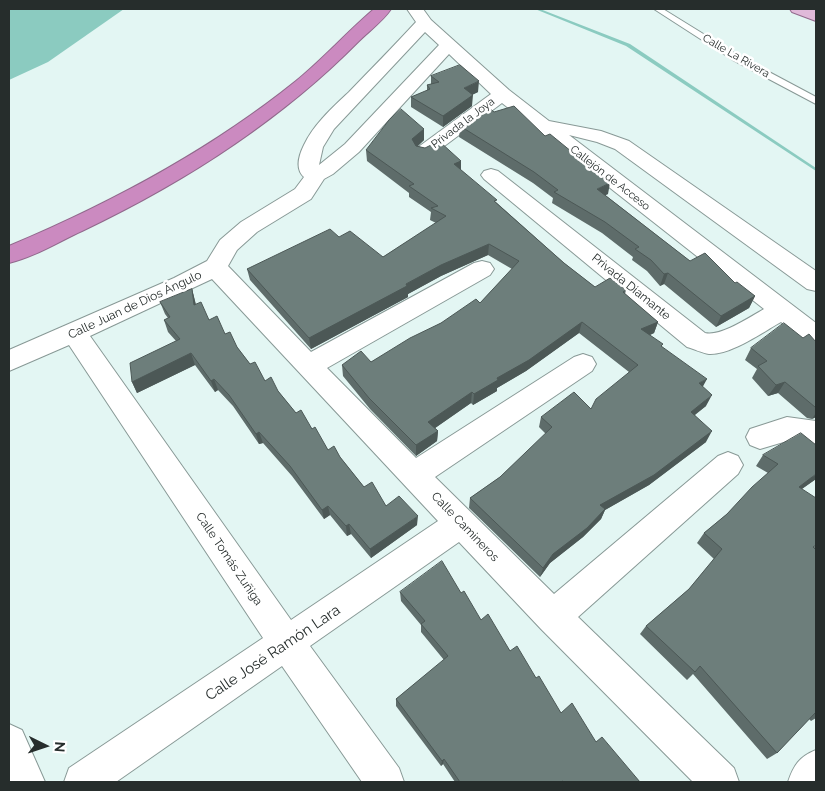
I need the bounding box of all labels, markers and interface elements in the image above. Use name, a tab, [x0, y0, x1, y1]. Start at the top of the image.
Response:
street label: Calle La Rivera	[700, 31, 772, 81]
street label: Privada la Joya	[429, 95, 497, 151]
street label: Callejón de Acceso	[567, 143, 653, 213]
street label: Privada Diamante	[589, 251, 673, 323]
street label: Calle Juan de Dios Ángulo	[66, 268, 204, 342]
street label: Calle Camineros	[428, 489, 502, 565]
street label: Calle Tomás Zuñiga	[193, 510, 265, 608]
street label: Calle José Ramón Lara	[202, 601, 344, 705]
north arrow	[20, 721, 70, 771]
text: N	[52, 741, 68, 753]

